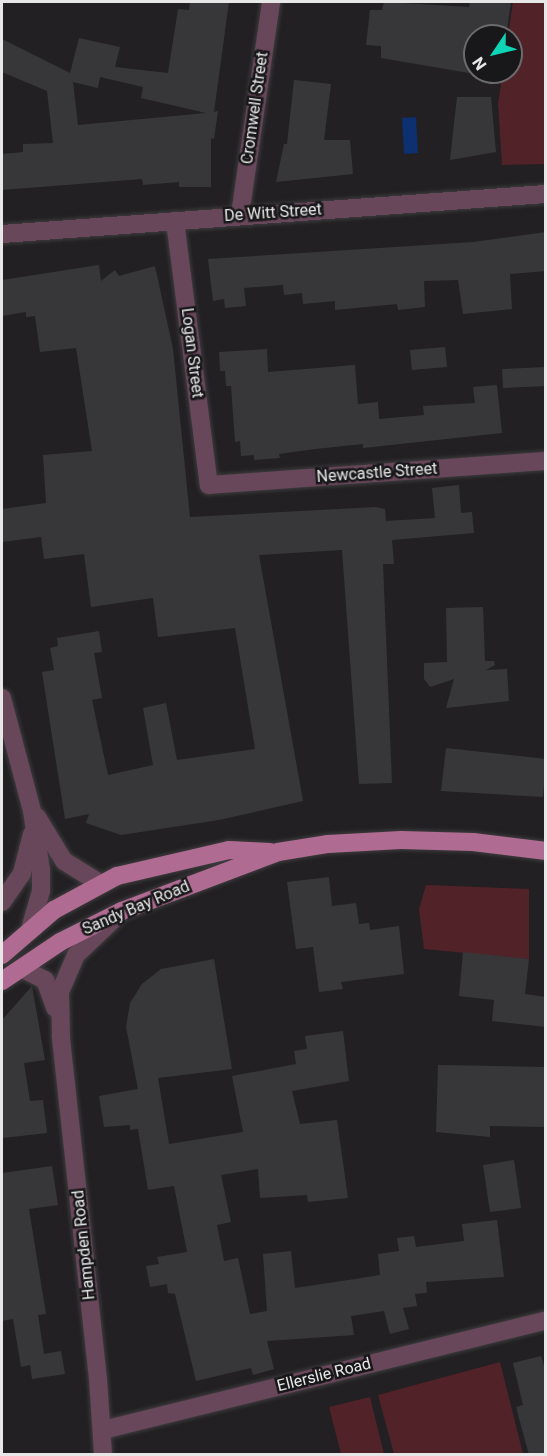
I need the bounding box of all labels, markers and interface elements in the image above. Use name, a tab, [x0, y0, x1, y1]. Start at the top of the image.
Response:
north arrow	[463, 24, 523, 84]
street label: Cromwell Street	[238, 51, 272, 165]
text: N	[468, 53, 491, 74]
street label: De Witt Street	[224, 200, 322, 226]
street label: Logan Street	[177, 307, 207, 399]
street label: Newcastle Street	[316, 459, 438, 487]
street label: Sandy Bay Road	[80, 877, 192, 939]
street label: Hampden Road	[69, 1189, 99, 1301]
street label: Ellerslie Road	[275, 1354, 373, 1396]

